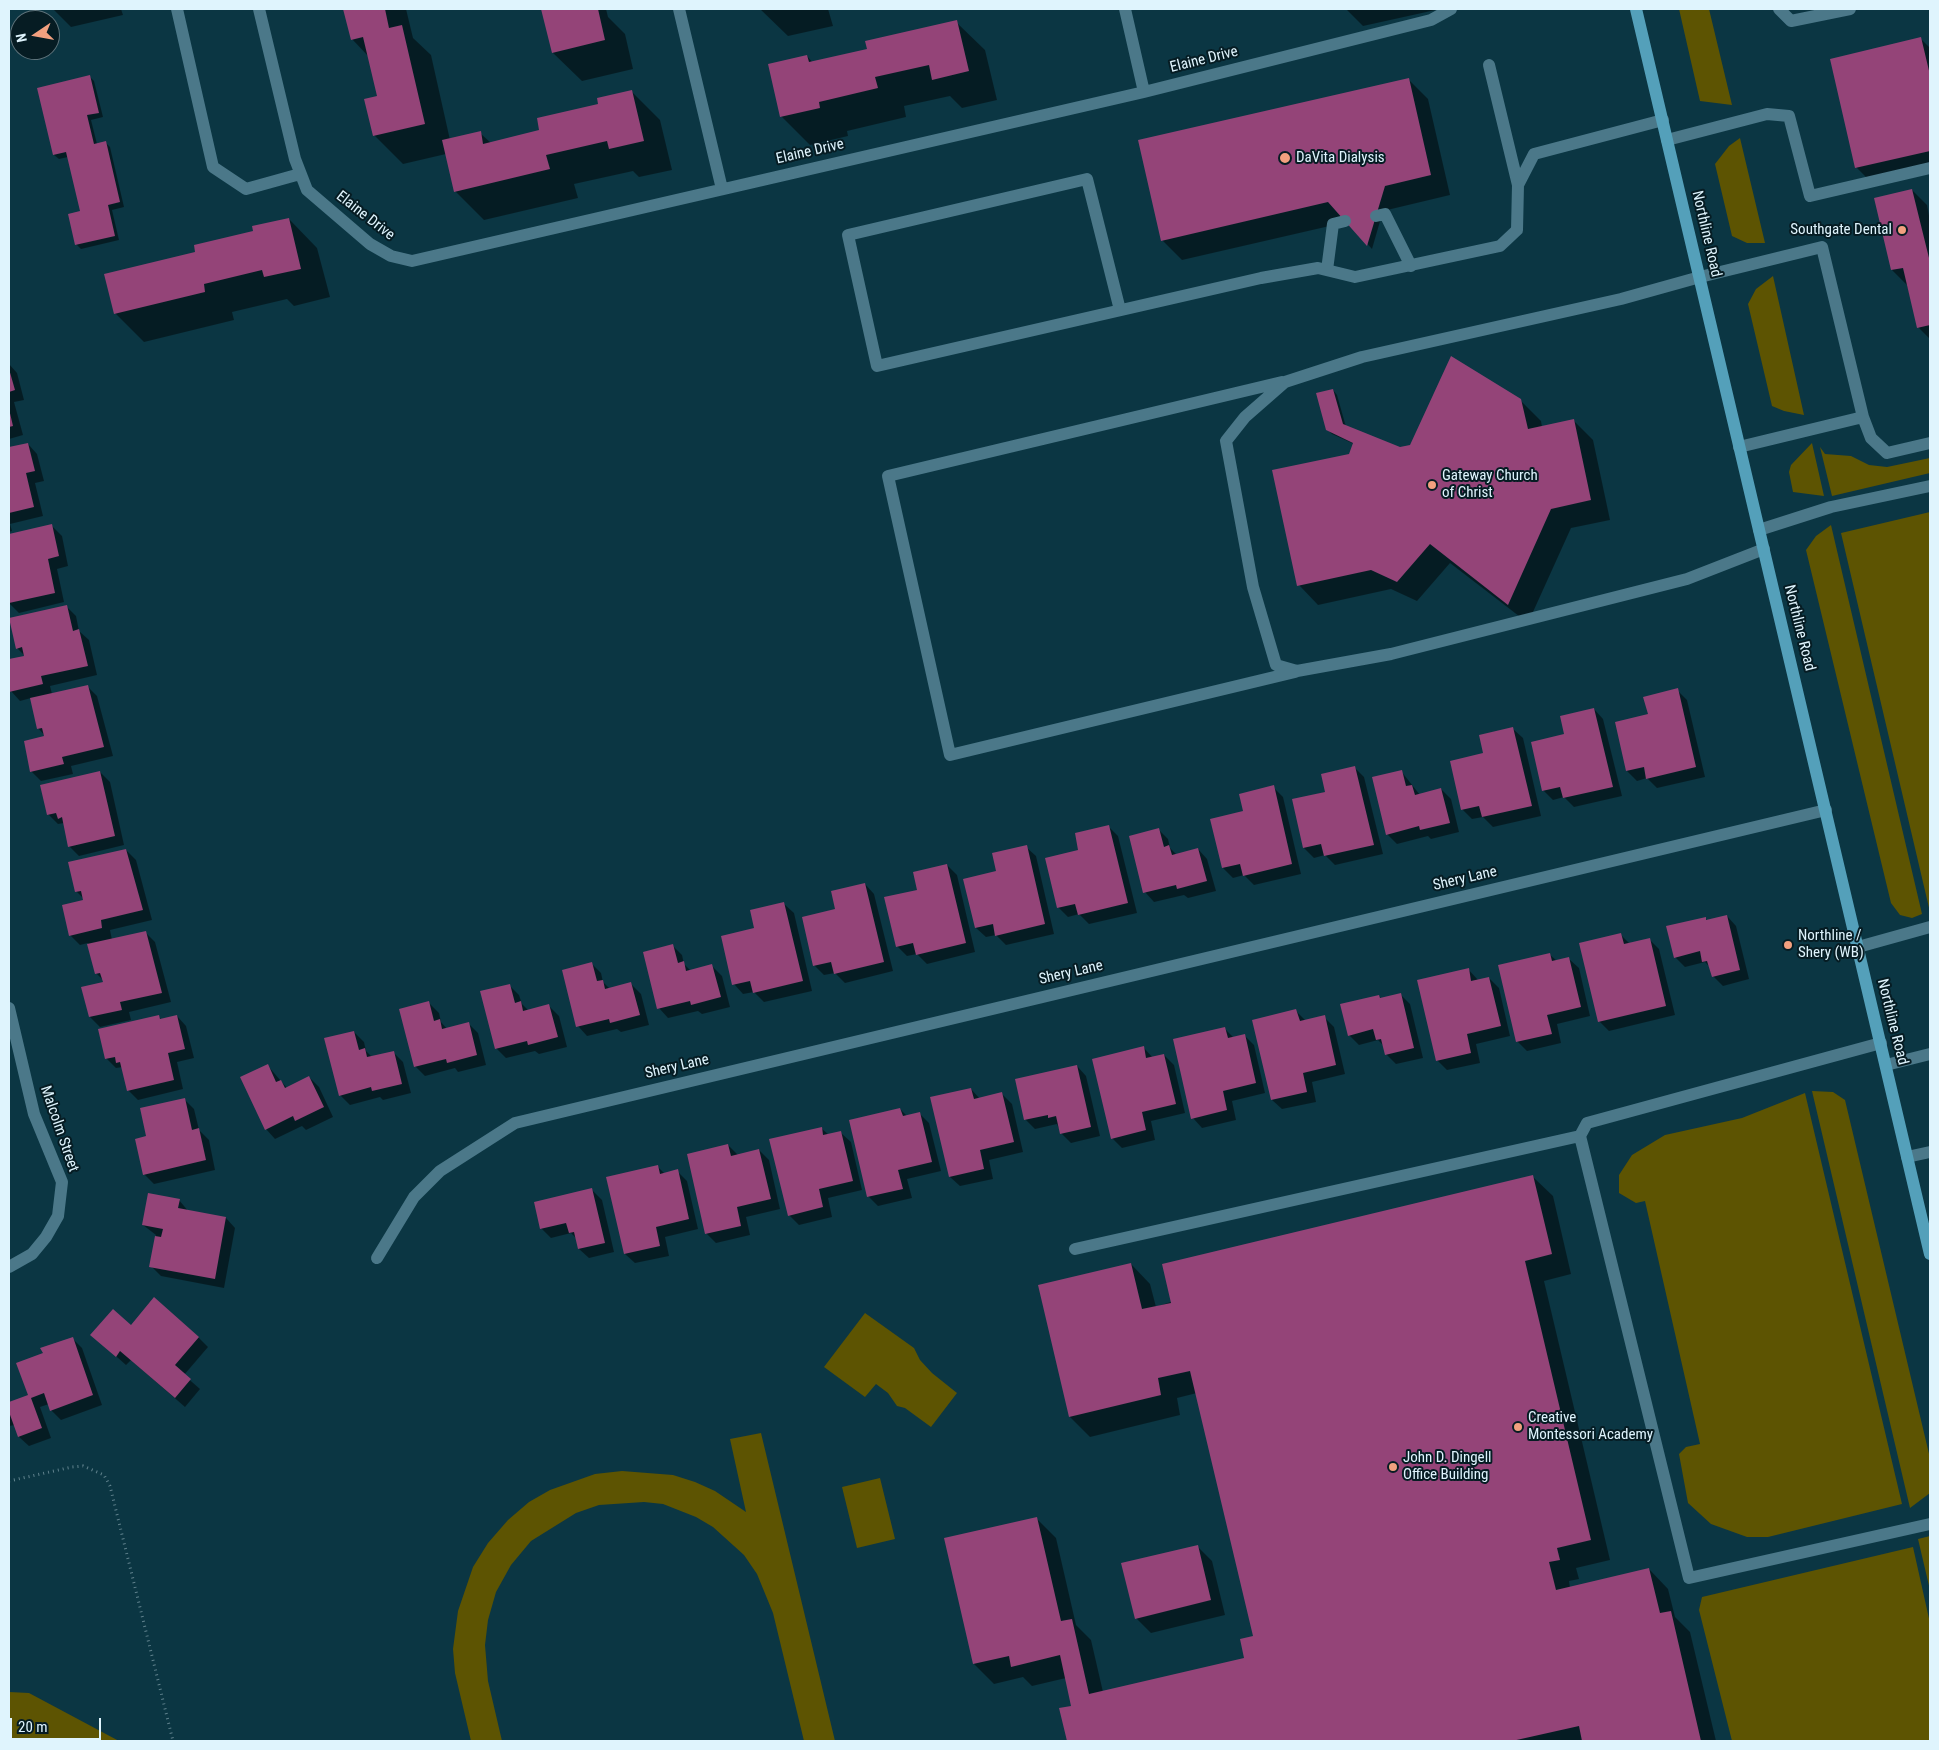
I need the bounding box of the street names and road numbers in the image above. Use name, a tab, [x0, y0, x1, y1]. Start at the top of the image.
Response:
street label: Elaine Drive	[1168, 43, 1240, 77]
street label: Elaine Drive	[774, 135, 846, 169]
street label: Elaine Drive	[332, 188, 398, 244]
street label: Northline Road	[1687, 189, 1725, 279]
street label: Northline Road	[1780, 583, 1818, 673]
street label: Shery Lane	[1431, 863, 1499, 895]
street label: Shery Lane	[1037, 957, 1105, 989]
street label: Northline Road	[1873, 977, 1911, 1067]
street label: Shery Lane	[643, 1051, 711, 1083]
street label: Malcolm Street	[36, 1084, 82, 1174]

